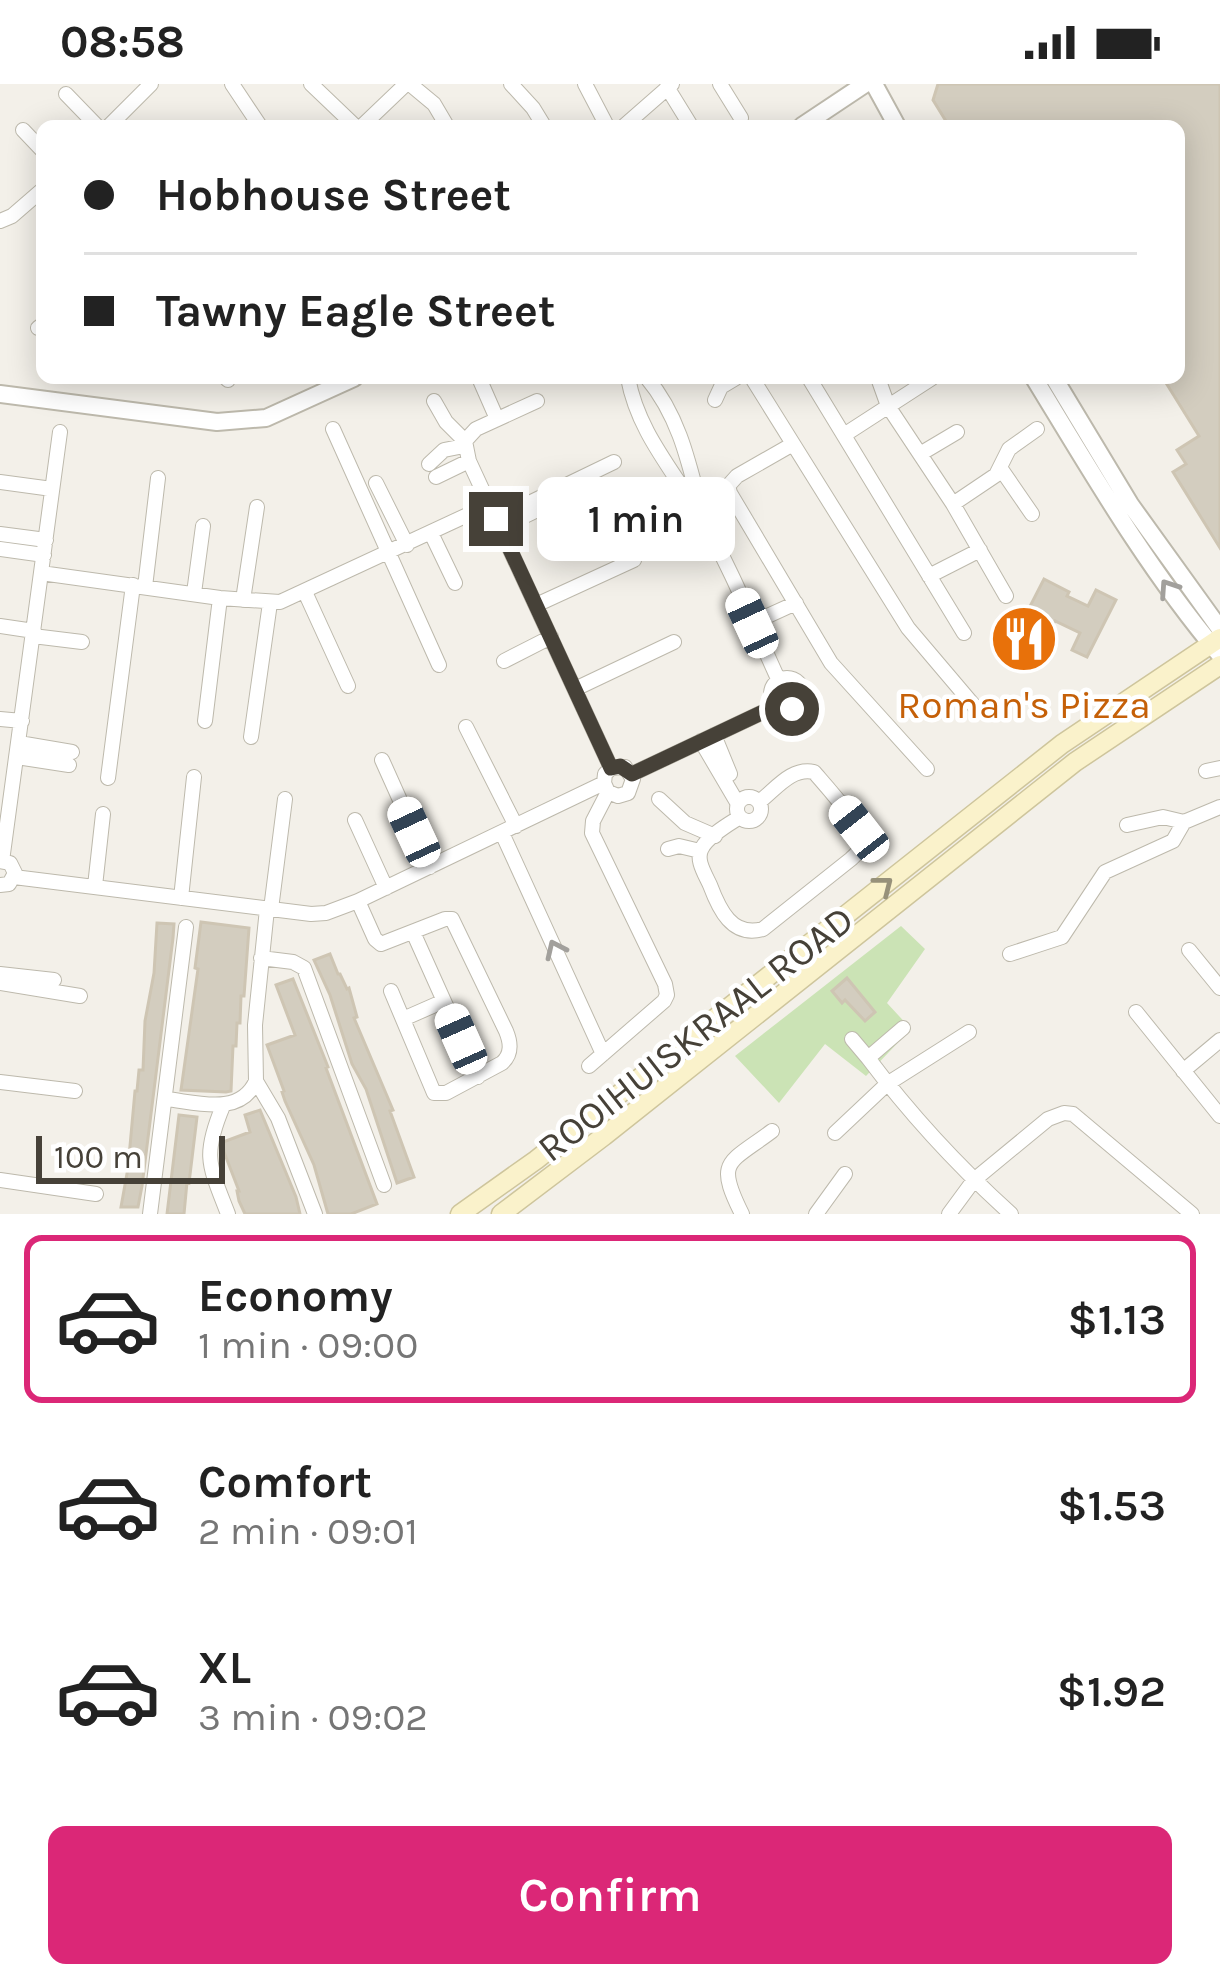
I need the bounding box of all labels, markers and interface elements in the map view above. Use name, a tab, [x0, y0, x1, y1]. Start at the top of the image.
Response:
text: 08:58	[60, 16, 185, 68]
text: Hobhouse Street	[156, 169, 511, 221]
text: Tawny Eagle Street	[156, 285, 556, 337]
callout: 1 min	[538, 477, 736, 561]
route end	[469, 492, 523, 546]
text: 1 min	[588, 496, 684, 542]
one-way arrow	[1160, 579, 1182, 601]
car	[720, 583, 784, 663]
restaurant icon: Roman's Pizza	[989, 604, 1059, 674]
route start	[765, 682, 819, 736]
place label: Roman's Pizza	[897, 682, 1151, 728]
car	[823, 790, 895, 868]
car	[382, 792, 446, 872]
one-way arrow	[870, 878, 892, 899]
street label: ROOIHUISKRAAL ROAD	[528, 896, 863, 1171]
one-way arrow	[546, 940, 569, 961]
car	[430, 999, 492, 1079]
scale bar	[36, 1130, 225, 1183]
text: 100 m	[54, 1138, 143, 1176]
icon: car	[54, 1265, 162, 1373]
text: Economy	[198, 1270, 393, 1322]
text: $1.13	[1067, 1293, 1166, 1345]
text: 1 min · 09:00	[198, 1322, 418, 1368]
icon: car	[54, 1451, 162, 1559]
text: Comfort	[198, 1456, 372, 1508]
text: $1.53	[1057, 1479, 1166, 1531]
text: 2 min · 09:01	[198, 1508, 418, 1554]
icon: car	[54, 1637, 162, 1745]
text: XL	[198, 1642, 251, 1694]
text: $1.92	[1057, 1665, 1166, 1717]
text: 3 min · 09:02	[198, 1694, 428, 1740]
button: Confirm	[48, 1826, 1172, 1964]

